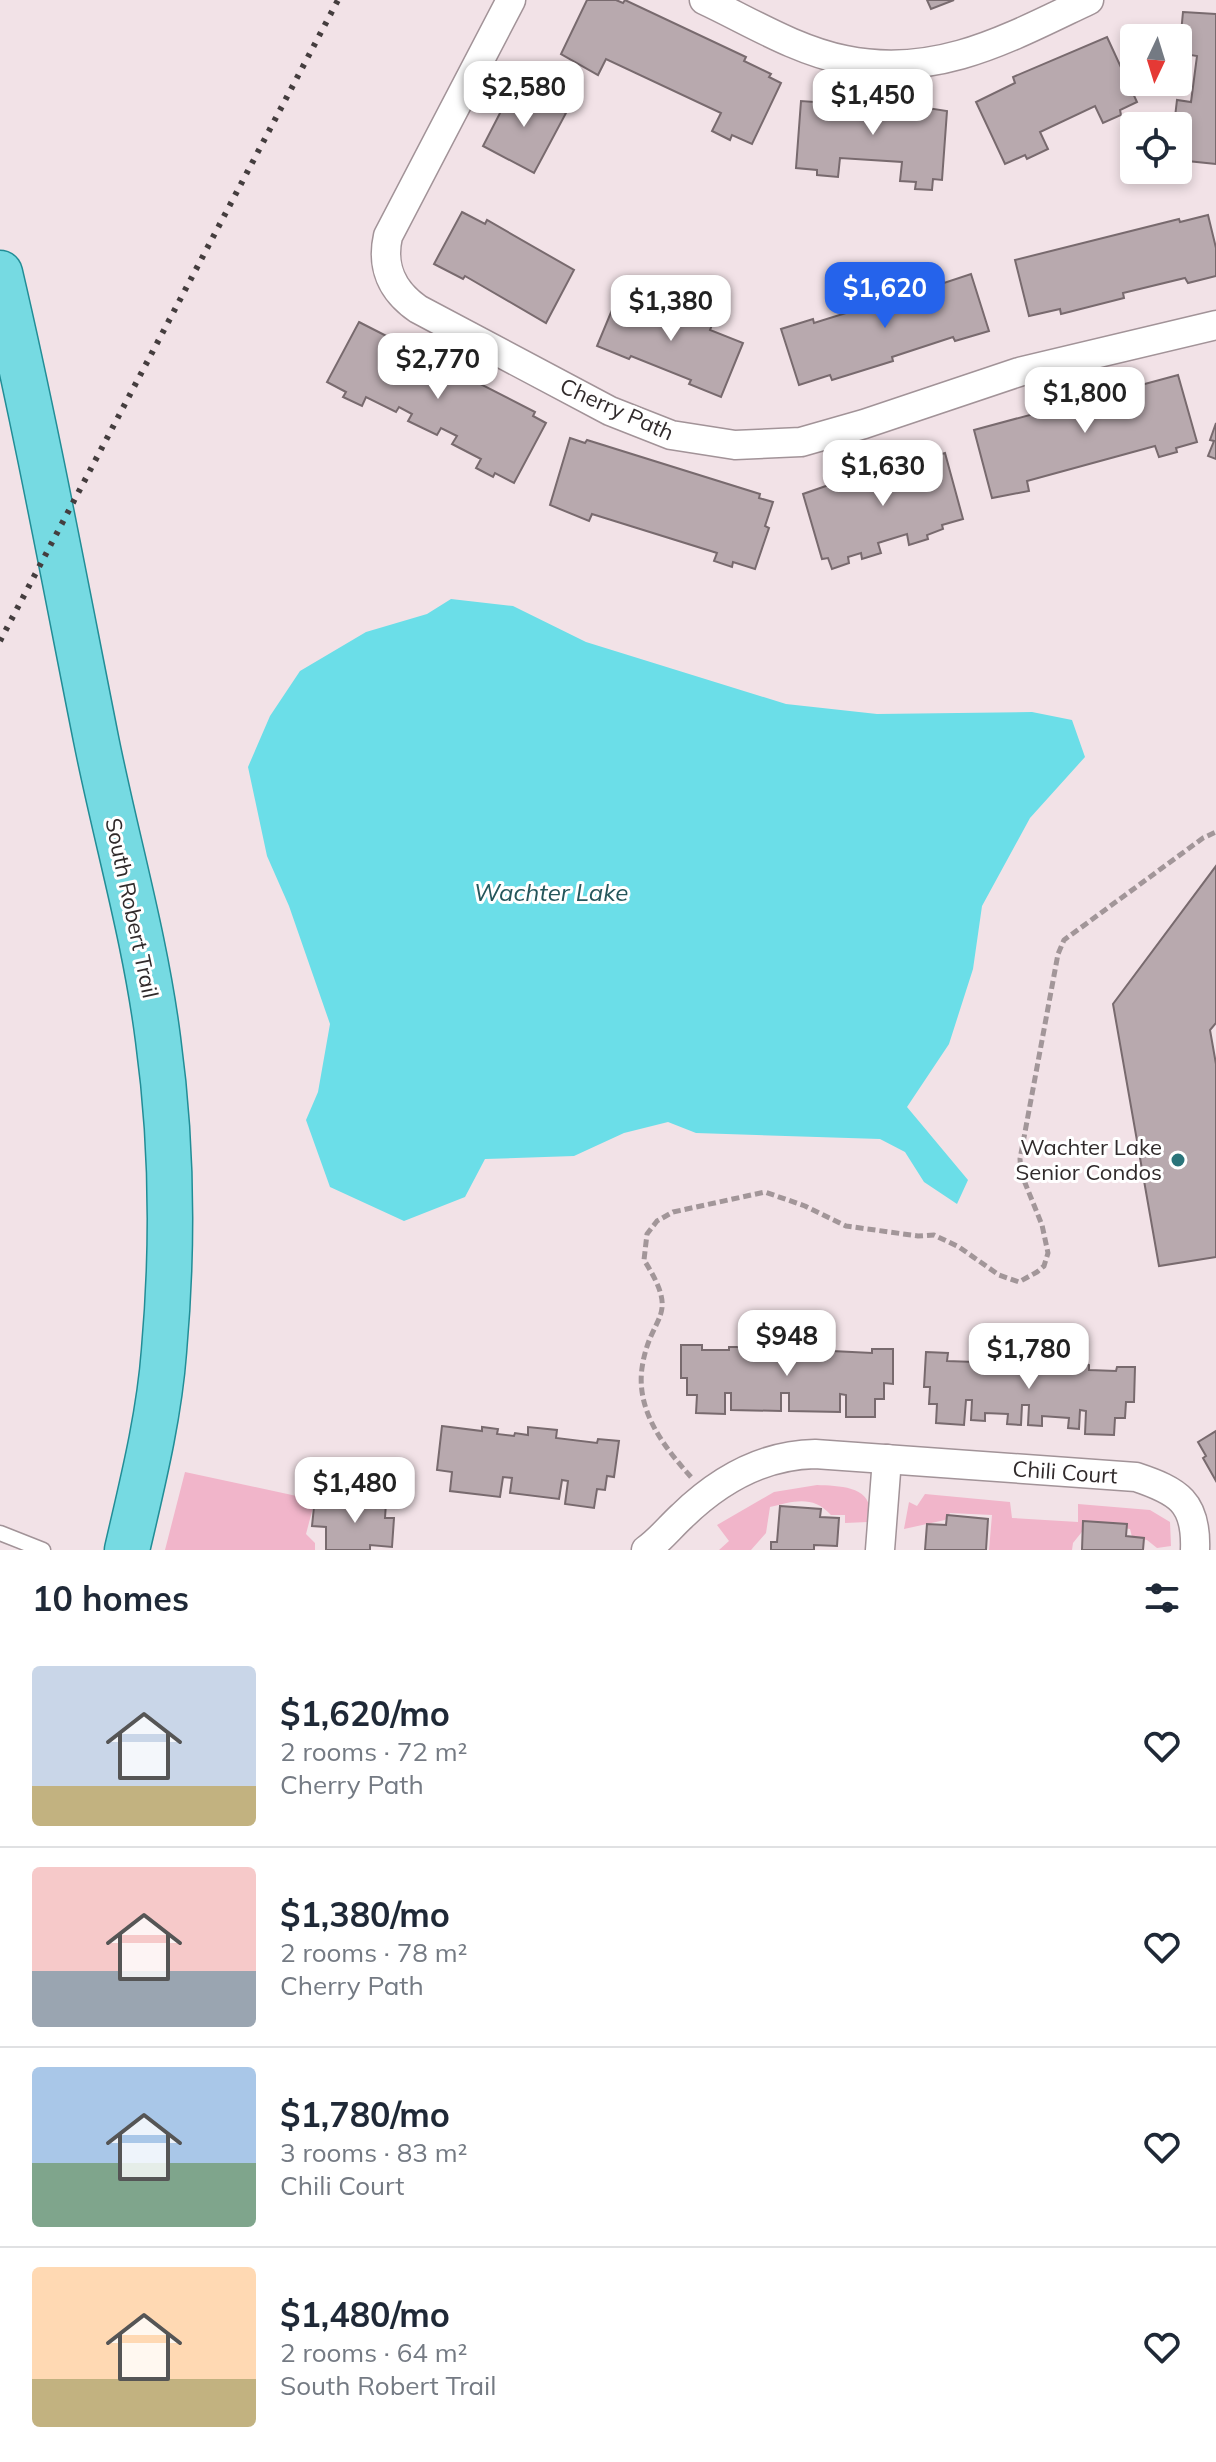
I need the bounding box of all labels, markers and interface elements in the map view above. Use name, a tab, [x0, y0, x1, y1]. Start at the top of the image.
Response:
north arrow	[1120, 24, 1192, 96]
map controls	[1120, 24, 1192, 184]
pin: $2,580	[459, 61, 589, 129]
pin: $1,450	[808, 69, 938, 137]
text: $2,580	[482, 70, 566, 103]
text: $1,450	[831, 78, 915, 111]
button: locate	[1120, 112, 1192, 184]
pin: $1,620	[820, 262, 950, 330]
text: $1,620	[843, 271, 927, 304]
pin: $1,380	[606, 275, 736, 343]
text: $1,380	[629, 284, 713, 317]
pin: $2,770	[373, 333, 503, 401]
text: $2,770	[396, 342, 480, 375]
pin: $1,800	[1020, 367, 1150, 435]
street label: Cherry Path	[556, 371, 678, 447]
text: $1,800	[1043, 376, 1127, 409]
pin: $1,630	[818, 440, 948, 508]
text: $1,630	[841, 449, 925, 482]
street label: South Robert Trail	[99, 816, 165, 1000]
water label: Wachter Lake	[474, 877, 628, 907]
place label: Wachter Lake Senior Condos	[1016, 1133, 1162, 1186]
marker: Wachter Lake Senior Condos	[1169, 1151, 1187, 1169]
pin: $948	[740, 1310, 834, 1378]
text: $948	[756, 1319, 818, 1352]
pin: $1,780	[964, 1323, 1094, 1391]
text: $1,780	[987, 1332, 1071, 1365]
street label: Chili Court	[1012, 1454, 1119, 1490]
pin: $1,480	[290, 1457, 420, 1525]
text: $1,480	[313, 1466, 397, 1499]
icon: filters	[1140, 1576, 1184, 1620]
text: 10 homes	[32, 1577, 189, 1620]
text: $1,620/mo	[280, 1692, 450, 1735]
icon: home	[96, 1698, 192, 1794]
icon: heart	[1140, 1724, 1184, 1768]
text: 2 rooms · 72 m²	[280, 1735, 467, 1768]
text: Cherry Path	[280, 1768, 424, 1801]
text: $1,380/mo	[280, 1893, 450, 1936]
icon: home	[96, 1899, 192, 1995]
icon: heart	[1140, 1925, 1184, 1969]
text: 2 rooms · 78 m²	[280, 1936, 467, 1969]
text: Cherry Path	[280, 1969, 424, 2002]
text: $1,780/mo	[280, 2093, 450, 2136]
icon: home	[96, 2099, 192, 2195]
icon: heart	[1140, 2125, 1184, 2169]
text: 3 rooms · 83 m²	[280, 2136, 467, 2169]
text: Chili Court	[280, 2169, 404, 2202]
text: $1,480/mo	[280, 2293, 450, 2336]
icon: home	[96, 2299, 192, 2395]
icon: heart	[1140, 2325, 1184, 2369]
text: 2 rooms · 64 m²	[280, 2336, 467, 2369]
text: South Robert Trail	[280, 2369, 496, 2402]

